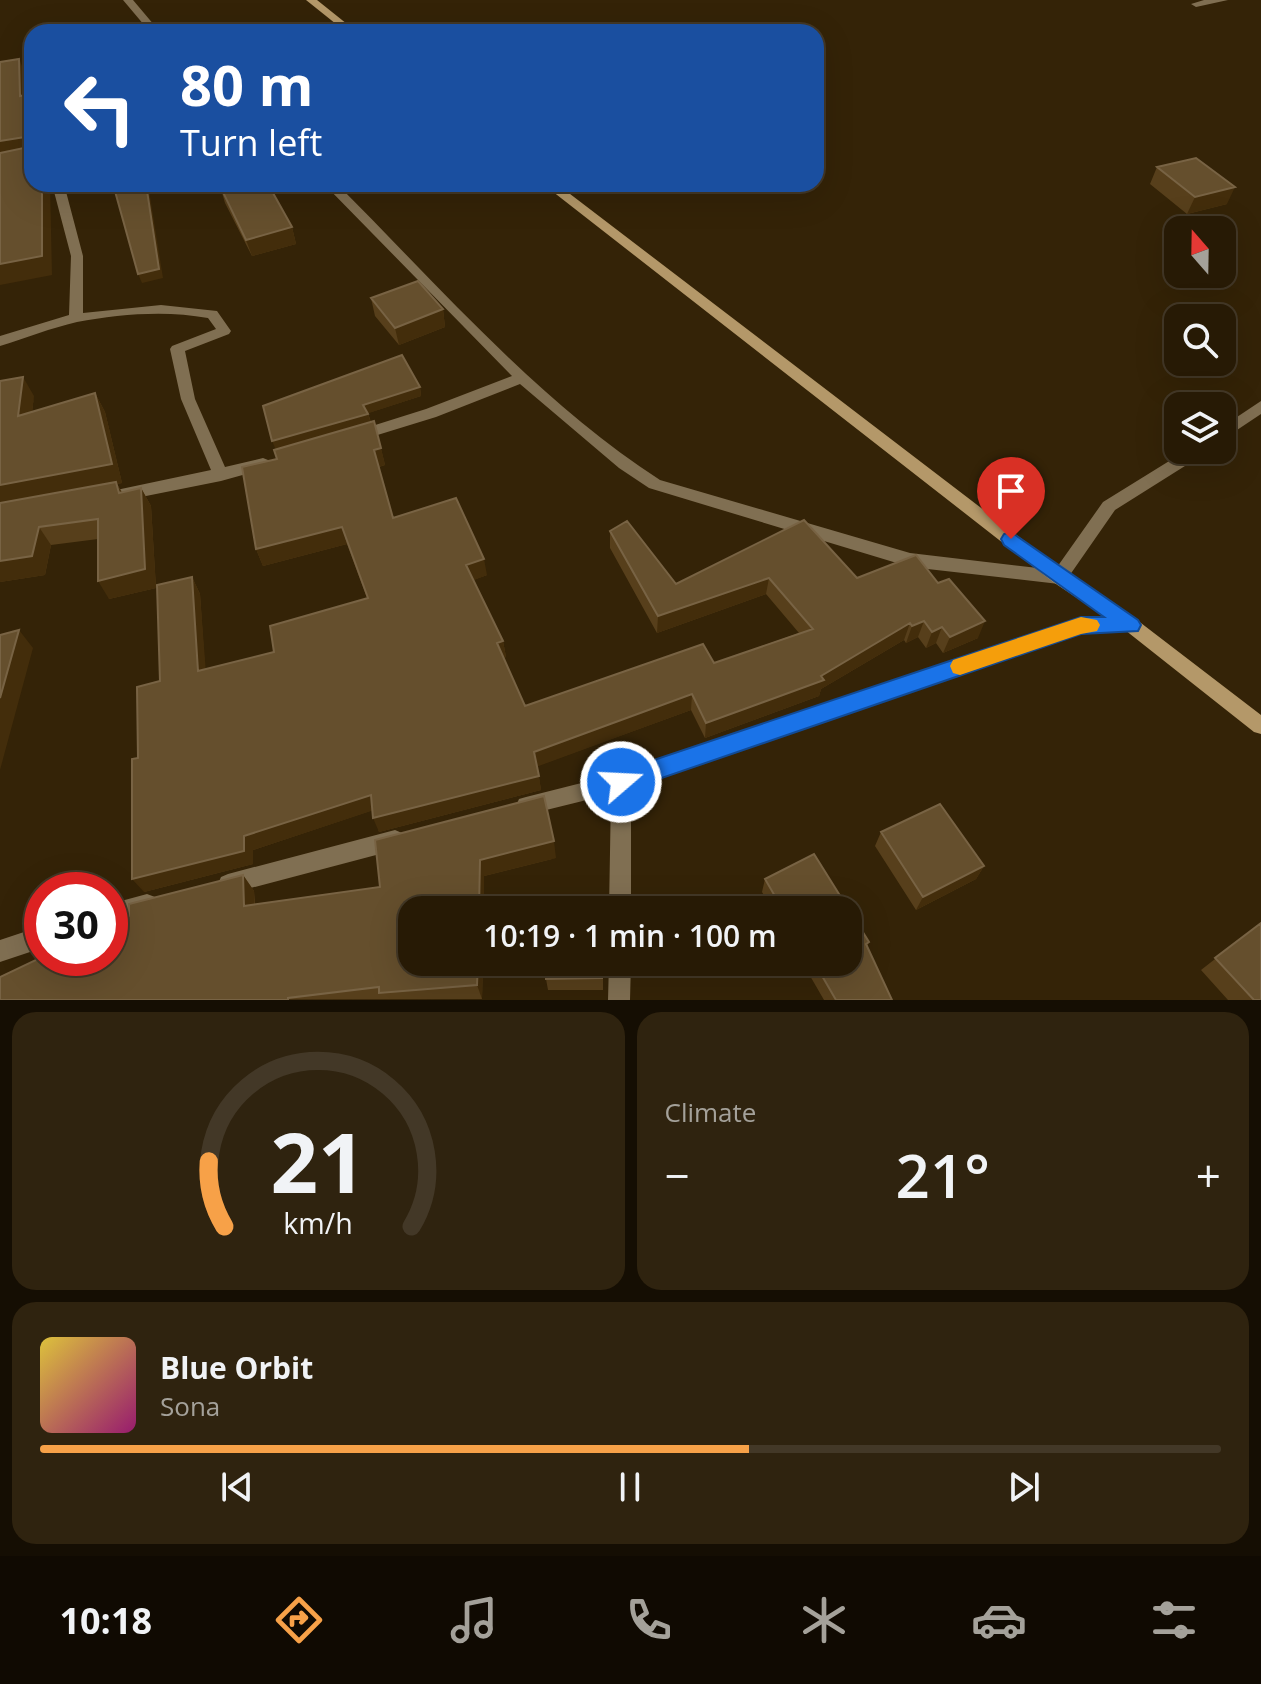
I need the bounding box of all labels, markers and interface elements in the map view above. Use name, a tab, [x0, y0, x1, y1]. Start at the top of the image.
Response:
text: 80 m	[180, 46, 314, 122]
icon: left	[48, 56, 152, 160]
text: Turn left	[180, 118, 322, 167]
north arrow	[1164, 216, 1236, 288]
map controls	[1164, 216, 1236, 464]
button: search	[1164, 304, 1236, 376]
button: layers	[1164, 392, 1236, 464]
pin	[977, 457, 1045, 539]
icon: arrive	[989, 469, 1033, 513]
position arrow	[579, 740, 663, 824]
speed limit sign: 30	[24, 872, 128, 976]
text: 10:19 · 1 min · 100 m	[483, 915, 777, 956]
text: Climate	[665, 1094, 756, 1130]
text: 21	[271, 1104, 366, 1217]
text: 21°	[896, 1134, 990, 1216]
text: −	[665, 1145, 690, 1205]
text: +	[1196, 1145, 1221, 1205]
text: km/h	[284, 1203, 353, 1242]
text: Blue Orbit	[160, 1347, 313, 1388]
text: Sona	[160, 1388, 220, 1424]
icon: previous	[215, 1465, 259, 1509]
icon: pause	[608, 1465, 652, 1509]
icon: next	[1002, 1465, 1046, 1509]
icon: directions	[271, 1592, 327, 1648]
icon: music	[446, 1592, 502, 1648]
icon: phone	[621, 1592, 677, 1648]
icon: climate	[796, 1592, 852, 1648]
icon: car	[971, 1592, 1027, 1648]
icon: filters	[1146, 1592, 1202, 1648]
text: 10:18	[59, 1596, 152, 1645]

